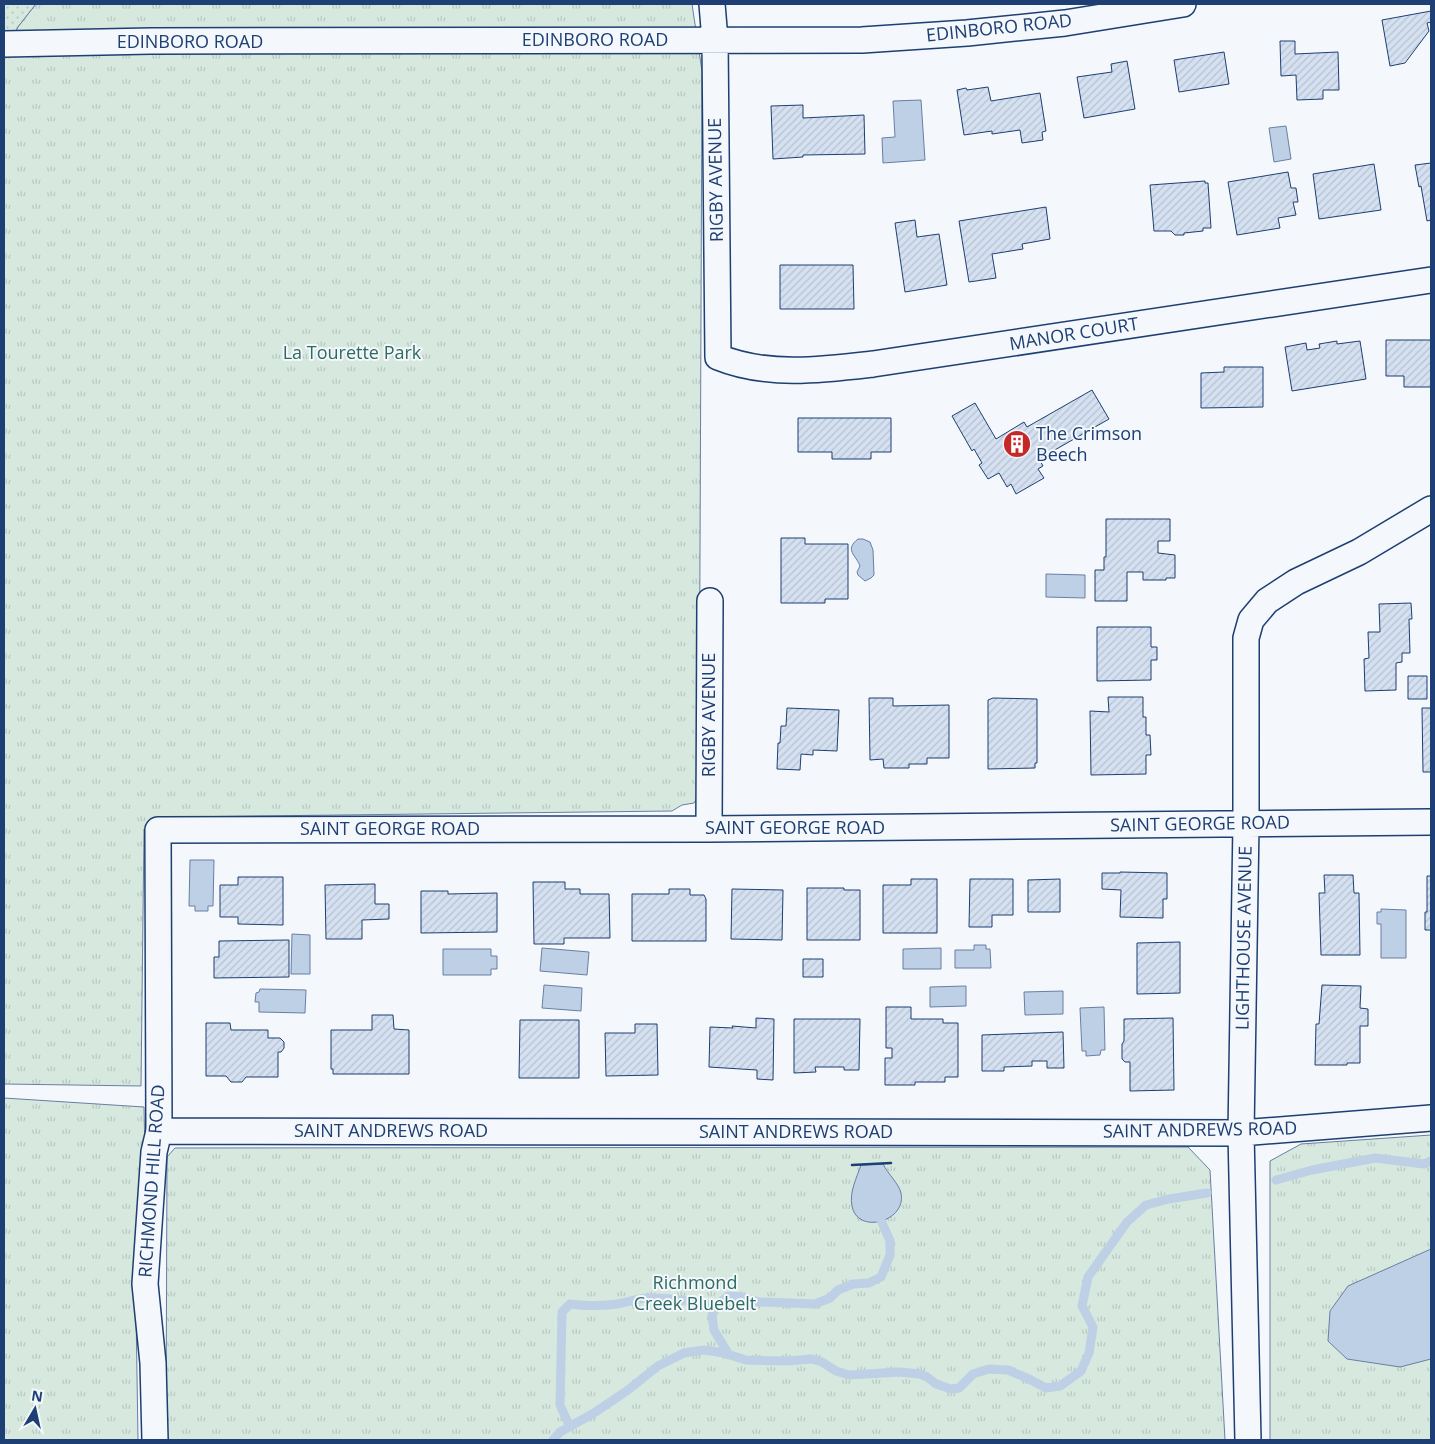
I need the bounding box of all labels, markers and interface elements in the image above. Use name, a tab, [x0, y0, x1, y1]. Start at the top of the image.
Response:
street label: EDINBORO ROAD	[925, 7, 1073, 47]
street label: EDINBORO ROAD	[522, 27, 668, 51]
street label: EDINBORO ROAD	[117, 29, 263, 53]
street label: RIGBY AVENUE	[702, 118, 728, 242]
street label: MANOR COURT	[1008, 311, 1140, 355]
park label: La Tourette Park	[283, 340, 422, 364]
place label: The Crimson Beech	[1036, 421, 1142, 466]
building icon: The Crimson Beech	[1002, 429, 1032, 459]
street label: RIGBY AVENUE	[696, 653, 720, 777]
street label: SAINT GEORGE ROAD	[1110, 809, 1290, 837]
street label: SAINT GEORGE ROAD	[705, 815, 885, 839]
street label: SAINT GEORGE ROAD	[300, 816, 480, 840]
street label: LIGHTHOUSE AVENUE	[1229, 846, 1257, 1030]
street label: RICHMOND HILL ROAD	[132, 1084, 170, 1278]
street label: SAINT ANDREWS ROAD	[1103, 1115, 1297, 1143]
street label: SAINT ANDREWS ROAD	[294, 1118, 488, 1142]
street label: SAINT ANDREWS ROAD	[699, 1119, 893, 1143]
park label: Richmond Creek Bluebelt	[634, 1270, 756, 1315]
north arrow	[10, 1384, 60, 1434]
text: N	[30, 1385, 44, 1406]

